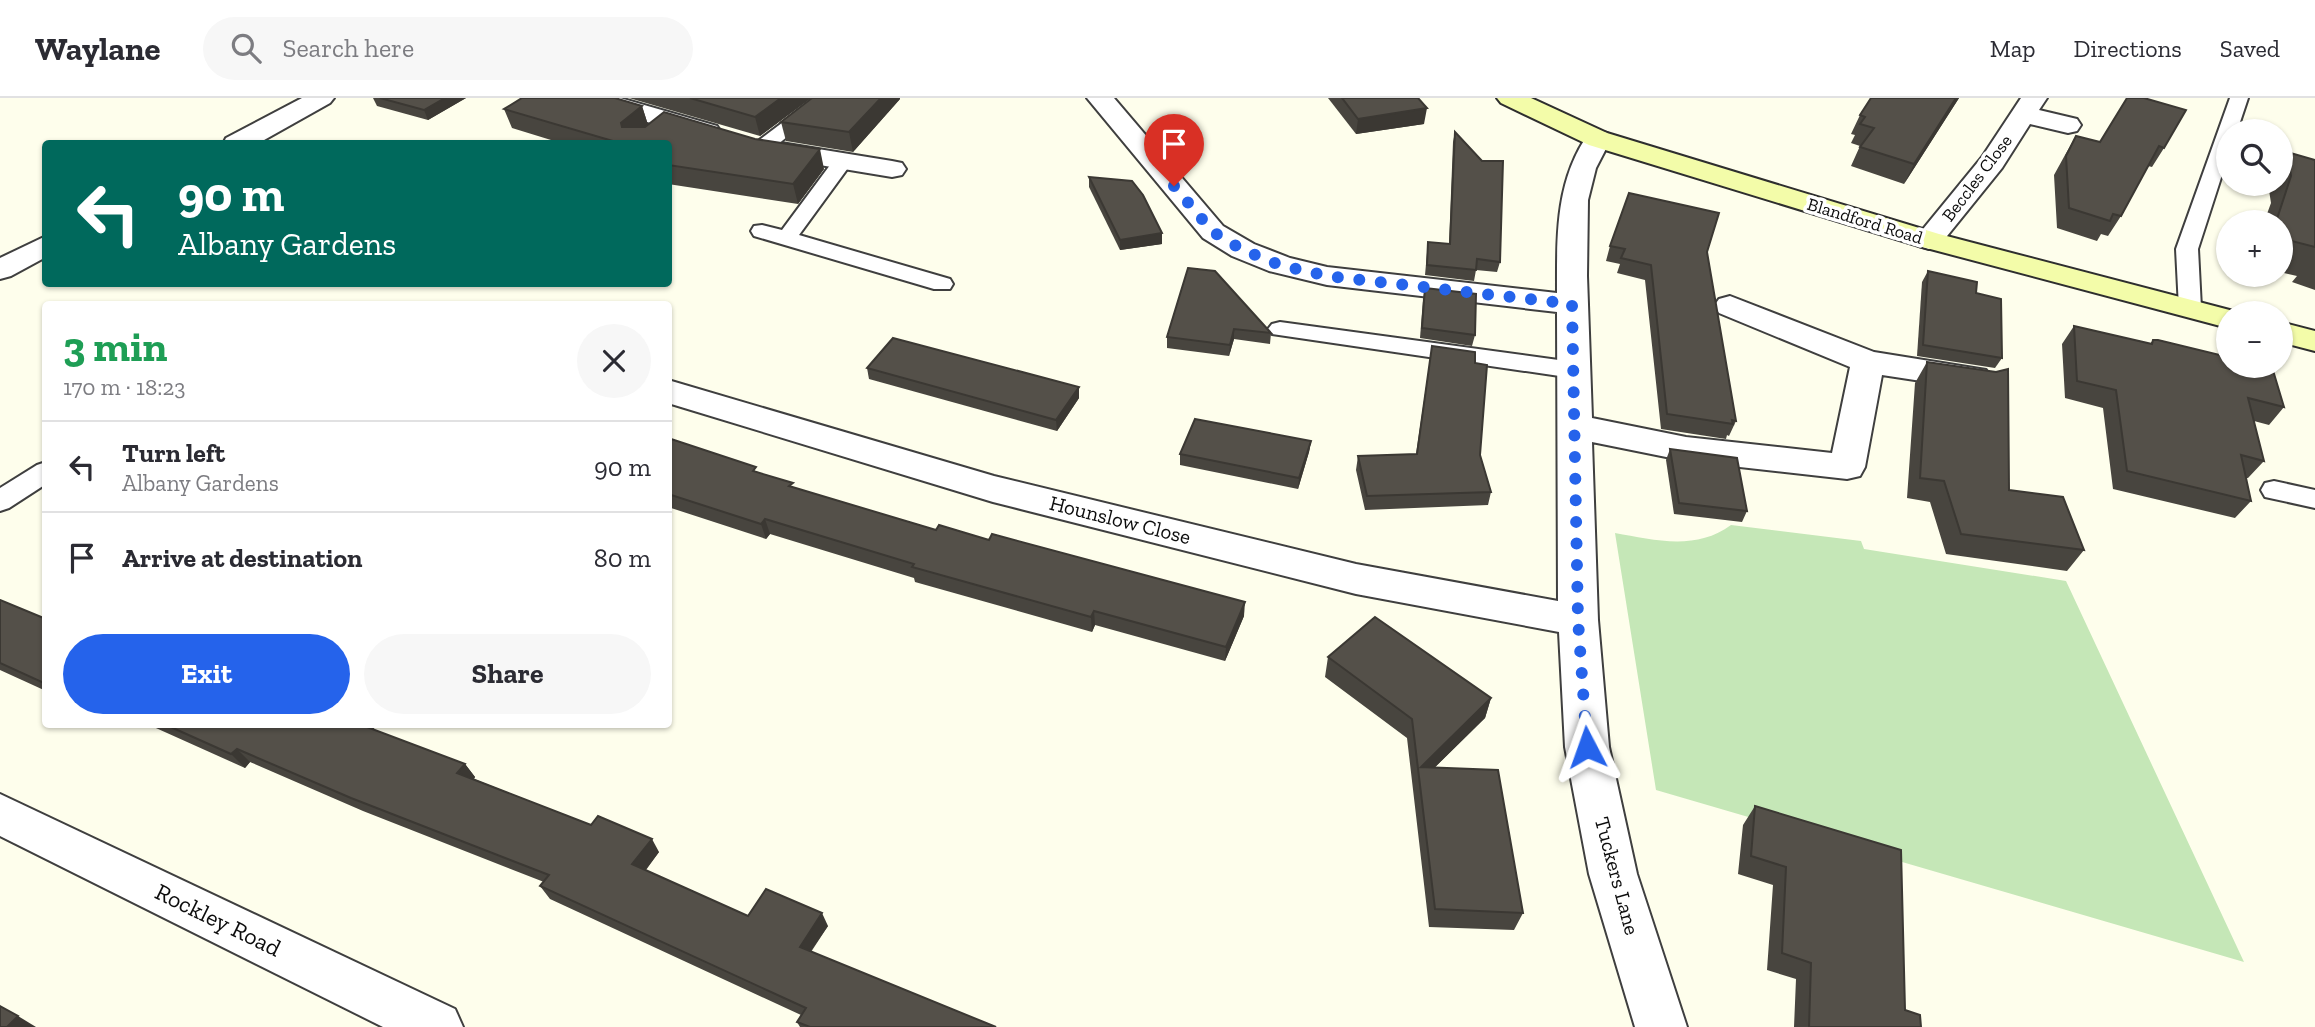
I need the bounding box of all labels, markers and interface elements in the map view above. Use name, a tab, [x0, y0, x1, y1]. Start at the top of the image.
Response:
search box	[203, 17, 693, 80]
text: Waylane	[35, 29, 161, 68]
icon: search	[227, 29, 265, 67]
text: Search here	[283, 32, 414, 64]
text: Map	[1990, 34, 2036, 63]
text: Directions	[2074, 34, 2182, 63]
text: Saved	[2220, 34, 2280, 63]
pin	[1144, 114, 1204, 186]
map controls	[2216, 119, 2293, 378]
button: search	[2216, 119, 2293, 196]
icon: arrive	[1155, 125, 1193, 163]
street label: Beccles Close	[1937, 130, 2017, 226]
text: 90 m	[178, 165, 285, 224]
icon: left	[63, 168, 154, 259]
street label: Blandford Road	[1805, 193, 1925, 249]
button: +	[2216, 210, 2293, 287]
text: Albany Gardens	[178, 225, 396, 263]
button: −	[2216, 301, 2293, 378]
text: 3 min	[63, 321, 168, 372]
button: close	[577, 324, 651, 398]
text: 170 m · 18:23	[63, 373, 186, 401]
text: Turn left	[122, 437, 225, 469]
icon: left	[63, 448, 101, 486]
text: 90 m	[594, 451, 651, 483]
text: Albany Gardens	[122, 469, 279, 497]
street label: Hounslow Close	[1047, 490, 1193, 549]
icon: arrive	[63, 539, 101, 577]
text: Arrive at destination	[122, 542, 362, 574]
text: 80 m	[594, 542, 651, 574]
button: Exit	[63, 634, 350, 714]
button: Share	[364, 634, 651, 714]
position arrow	[1550, 710, 1624, 784]
street label: Tuckers Lane	[1590, 814, 1645, 938]
street label: Rockley Road	[151, 877, 286, 962]

